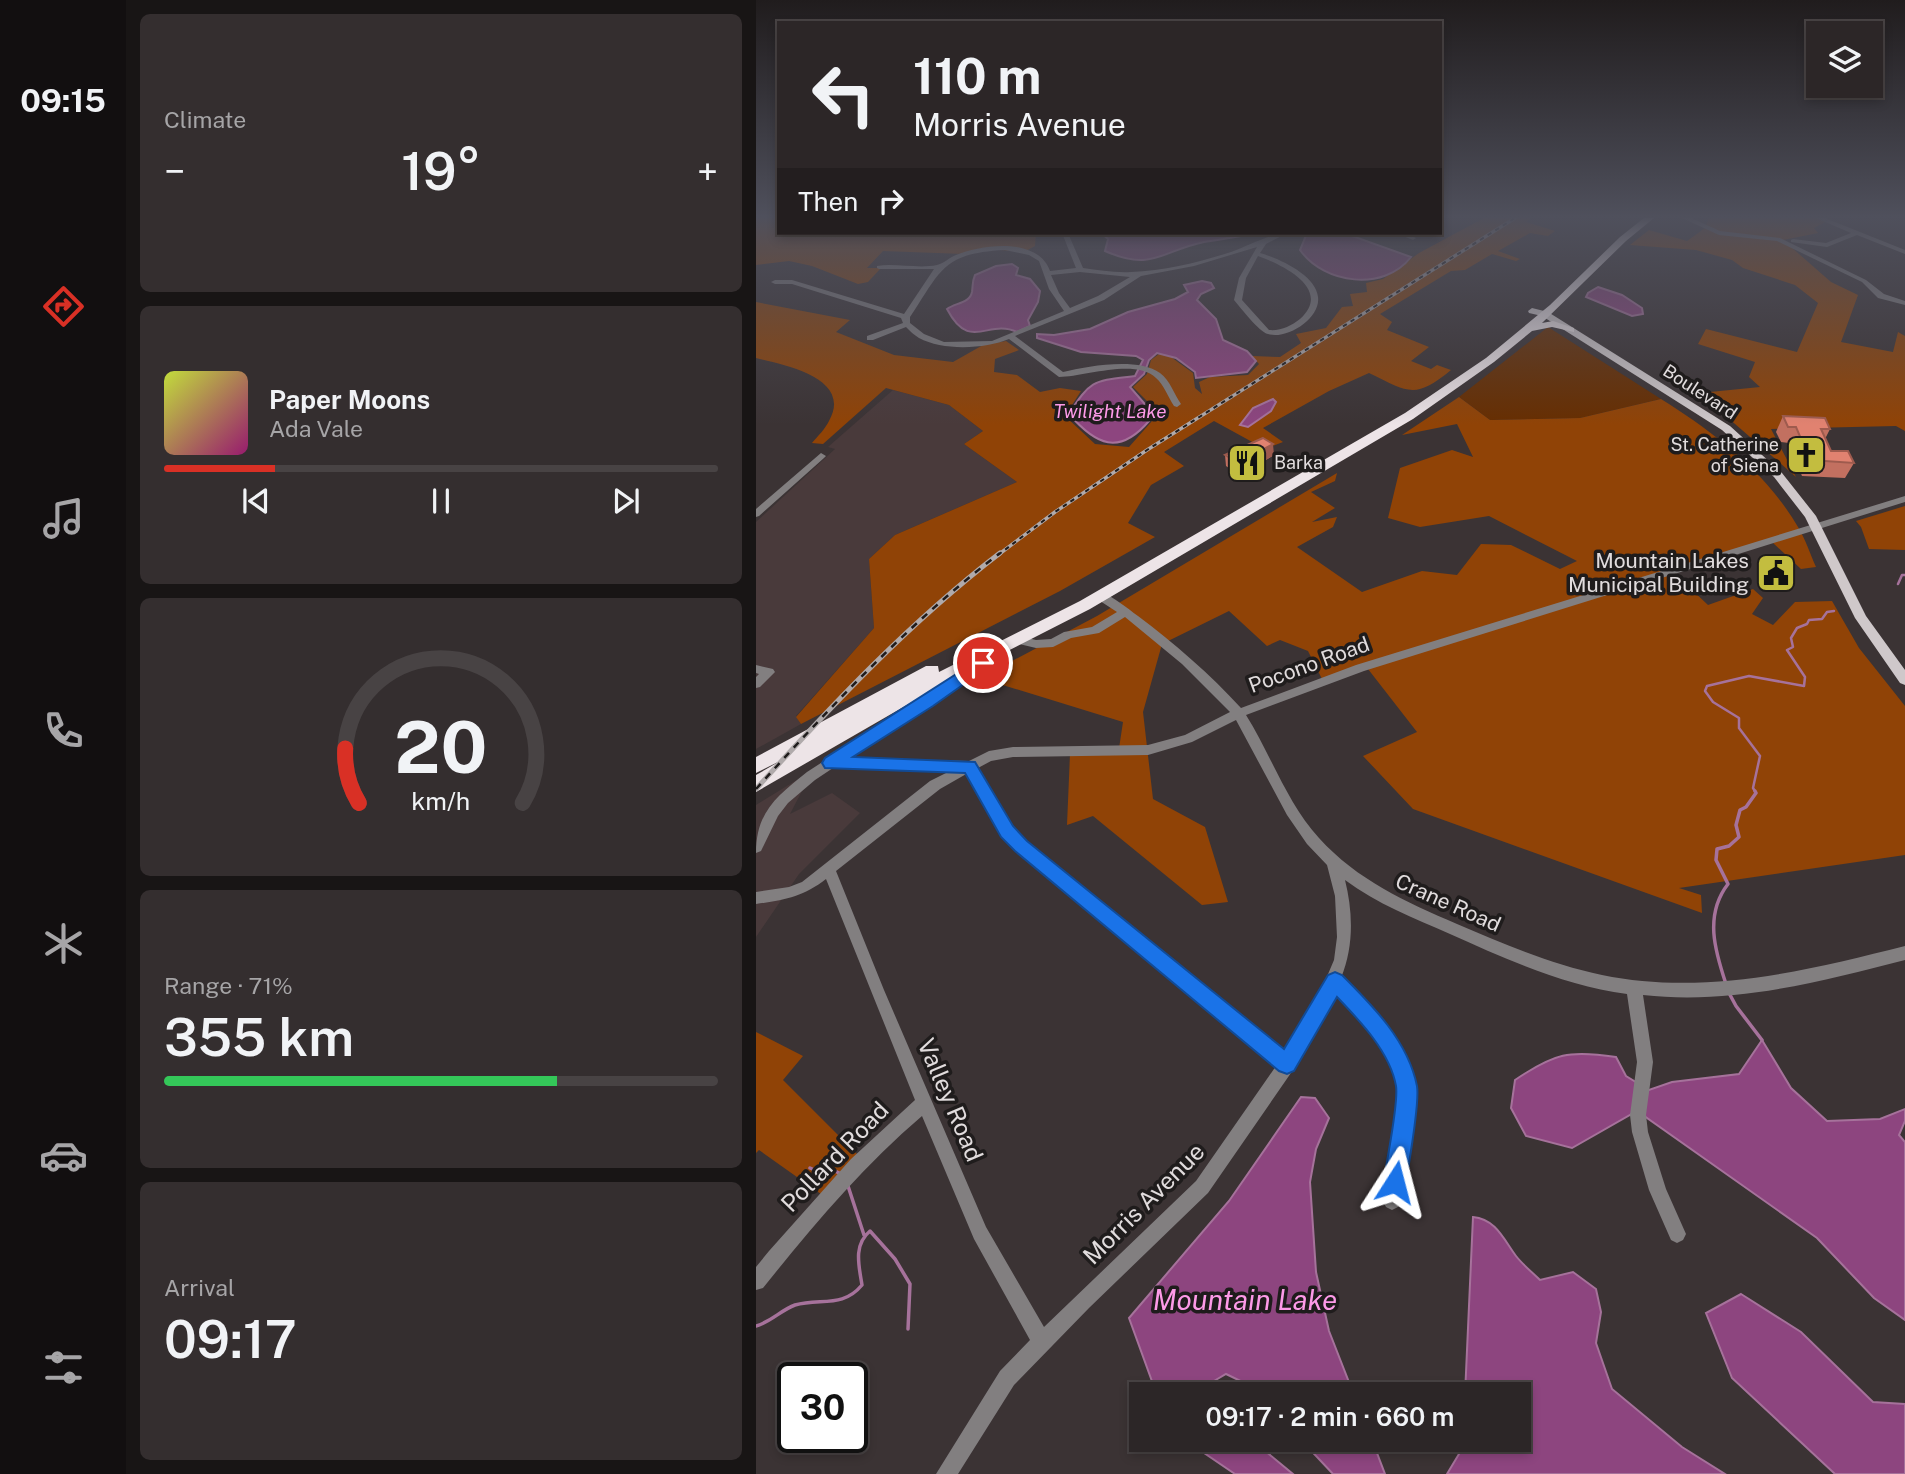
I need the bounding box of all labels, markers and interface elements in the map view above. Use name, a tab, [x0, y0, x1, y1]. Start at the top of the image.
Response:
map controls	[1806, 21, 1883, 98]
button: layers	[1806, 21, 1883, 98]
text: 110 m	[913, 47, 1041, 105]
icon: left	[798, 49, 889, 140]
text: 09:15	[20, 82, 106, 119]
text: Climate	[164, 106, 246, 133]
text: Morris Avenue	[913, 106, 1126, 143]
text: 19°	[401, 141, 481, 202]
text: −	[164, 149, 185, 194]
text: +	[697, 149, 718, 194]
icon: right	[872, 182, 910, 220]
text: Then	[798, 186, 858, 217]
icon: directions	[39, 282, 88, 331]
street label: Boulevard	[1659, 360, 1741, 423]
text: Paper Moons	[269, 384, 430, 415]
water label: Twilight Lake	[1054, 400, 1166, 422]
text: Ada Vale	[269, 415, 363, 442]
place label: St. Catherine of Siena	[1670, 434, 1779, 476]
church icon: St. Catherine of Siena	[1785, 434, 1827, 476]
restaurant icon: Barka	[1226, 442, 1268, 484]
place label: Barka	[1274, 452, 1323, 473]
icon: previous	[237, 482, 275, 520]
icon: pause	[422, 482, 460, 520]
icon: next	[607, 482, 645, 520]
icon: music	[39, 494, 88, 543]
place label: Mountain Lakes Municipal Building	[1568, 548, 1749, 597]
public building icon: Mountain Lakes Municipal Building	[1755, 552, 1797, 594]
street label: Pocono Road	[1245, 631, 1373, 698]
pin	[953, 633, 1013, 693]
icon: arrive	[964, 644, 1002, 682]
text: 20	[394, 704, 488, 789]
icon: phone	[39, 706, 88, 755]
text: km/h	[412, 786, 470, 816]
street label: Crane Road	[1392, 868, 1505, 937]
icon: climate	[39, 919, 88, 968]
text: Range · 71%	[164, 972, 293, 999]
text: 355 km	[164, 1007, 354, 1068]
street label: Valley Road	[912, 1034, 989, 1165]
street label: Pollard Road	[775, 1095, 894, 1217]
icon: car	[39, 1131, 88, 1180]
street label: Morris Avenue	[1077, 1137, 1210, 1270]
position arrow	[1358, 1145, 1432, 1219]
text: Arrival	[164, 1274, 235, 1301]
water label: Mountain Lake	[1153, 1283, 1337, 1316]
text: 09:17	[164, 1309, 297, 1370]
icon: filters	[39, 1343, 88, 1392]
speed limit sign: 30	[777, 1362, 868, 1453]
text: 09:17 · 2 min · 660 m	[1206, 1401, 1454, 1432]

